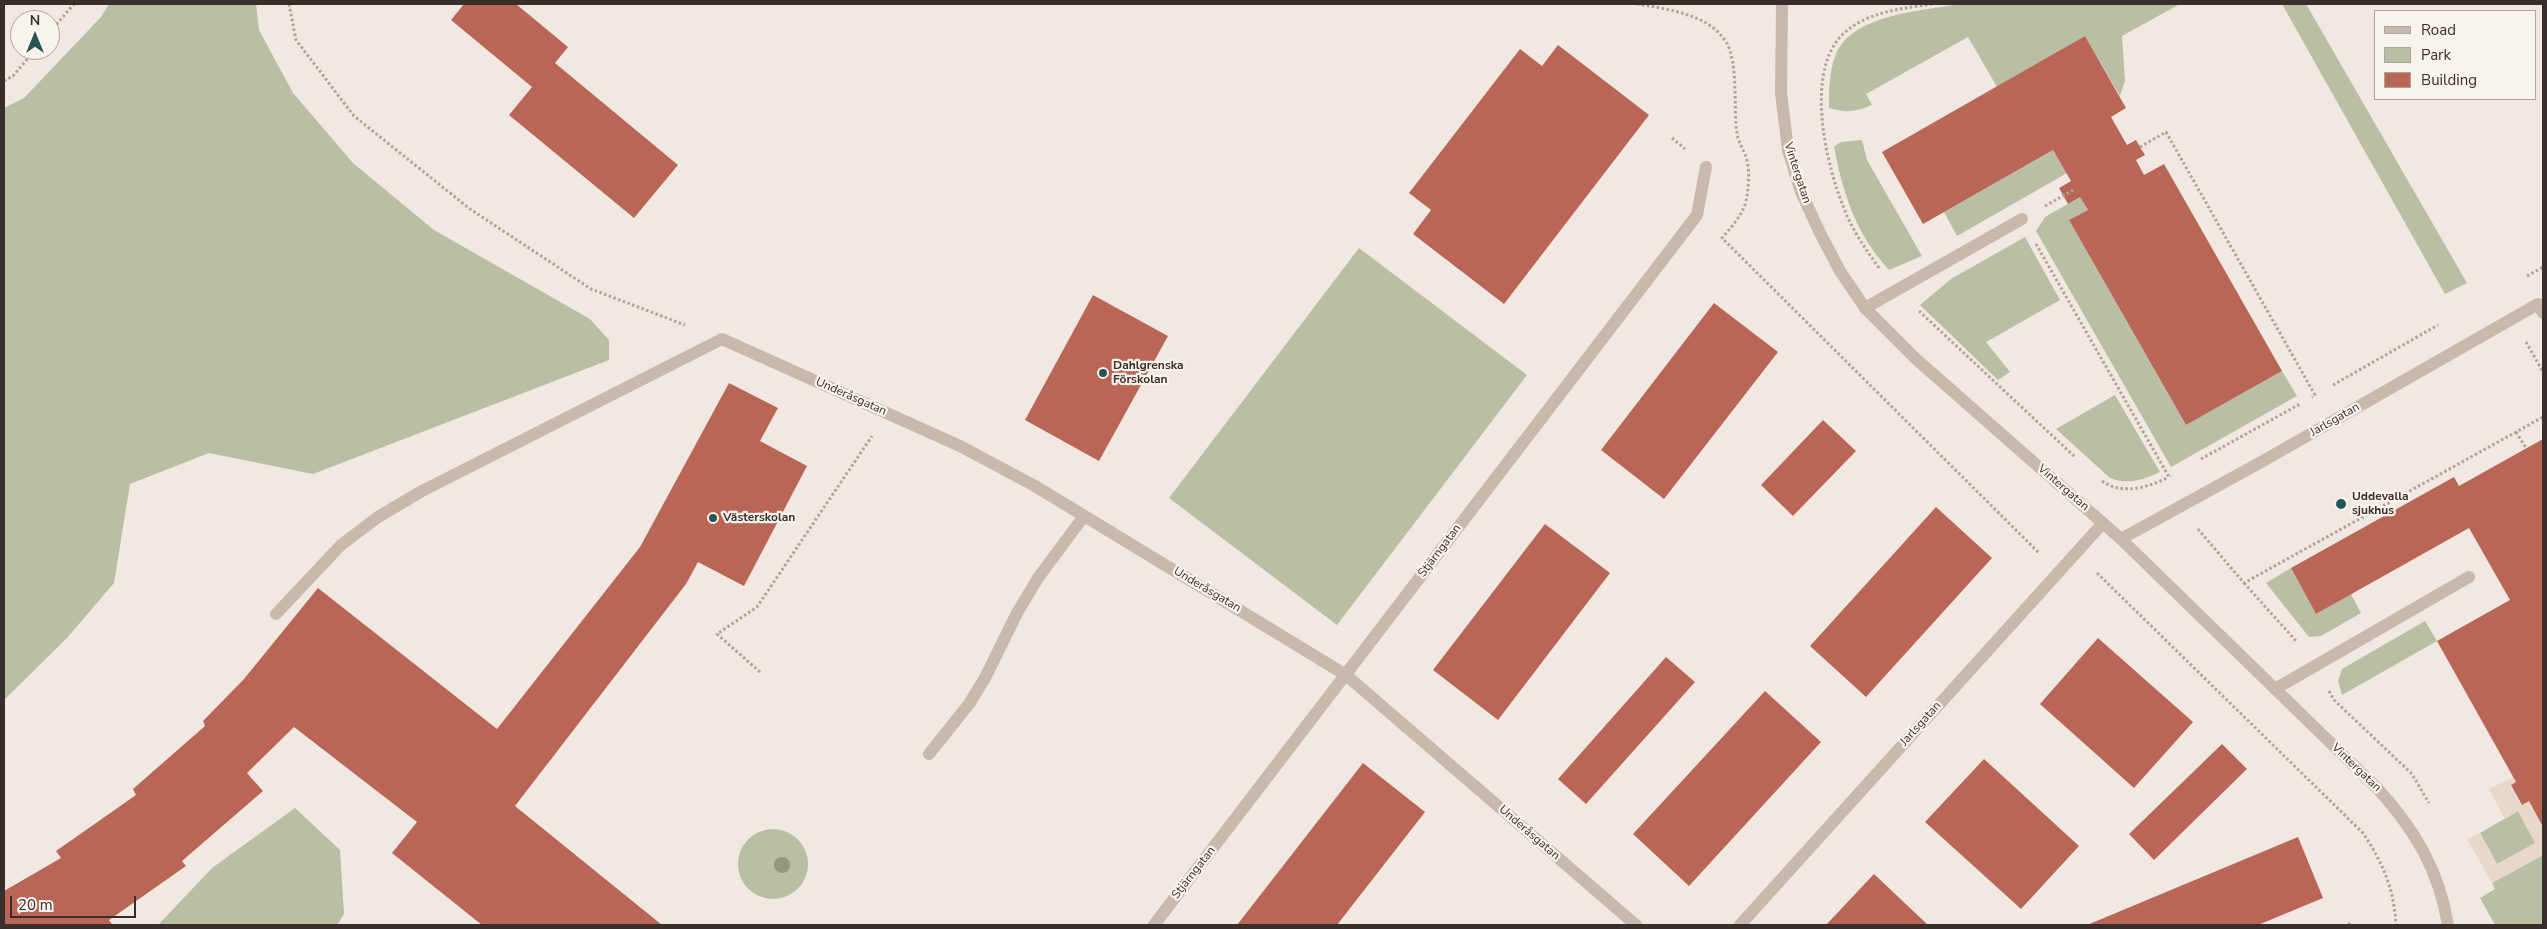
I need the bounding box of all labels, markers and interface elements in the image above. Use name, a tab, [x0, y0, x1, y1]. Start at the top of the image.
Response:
north arrow	[10, 10, 60, 60]
legend	[2374, 10, 2537, 100]
text: N	[30, 11, 40, 30]
text: Road	[2421, 20, 2456, 40]
text: Park	[2421, 45, 2451, 65]
text: Building	[2421, 70, 2477, 90]
street label: Vintergatan	[1780, 141, 1814, 205]
place label: Dahlgrenska Förskolan	[1113, 359, 1184, 387]
marker: Dahlgrenska Förskolan	[1097, 367, 1109, 379]
street label: Underåsgatan	[813, 375, 889, 419]
street label: Jarlsgatan	[2308, 400, 2362, 440]
street label: Vintergatan	[2034, 462, 2092, 514]
place label: Uddevalla sjukhus	[2352, 490, 2409, 518]
marker: Uddevalla sjukhus	[2334, 497, 2348, 511]
place label: Västerskolan	[723, 511, 795, 525]
marker: Västerskolan	[707, 512, 719, 524]
street label: Stjärngatan	[1415, 522, 1465, 580]
street label: Underåsgatan	[1171, 564, 1243, 616]
street label: Jarlsgatan	[1897, 699, 1945, 749]
street label: Vintergatan	[2328, 741, 2384, 795]
street label: Underåsgatan	[1496, 803, 1562, 863]
street label: Stjärngatan	[1169, 844, 1219, 902]
scale bar	[12, 886, 139, 918]
text: 20 m	[18, 895, 53, 915]

